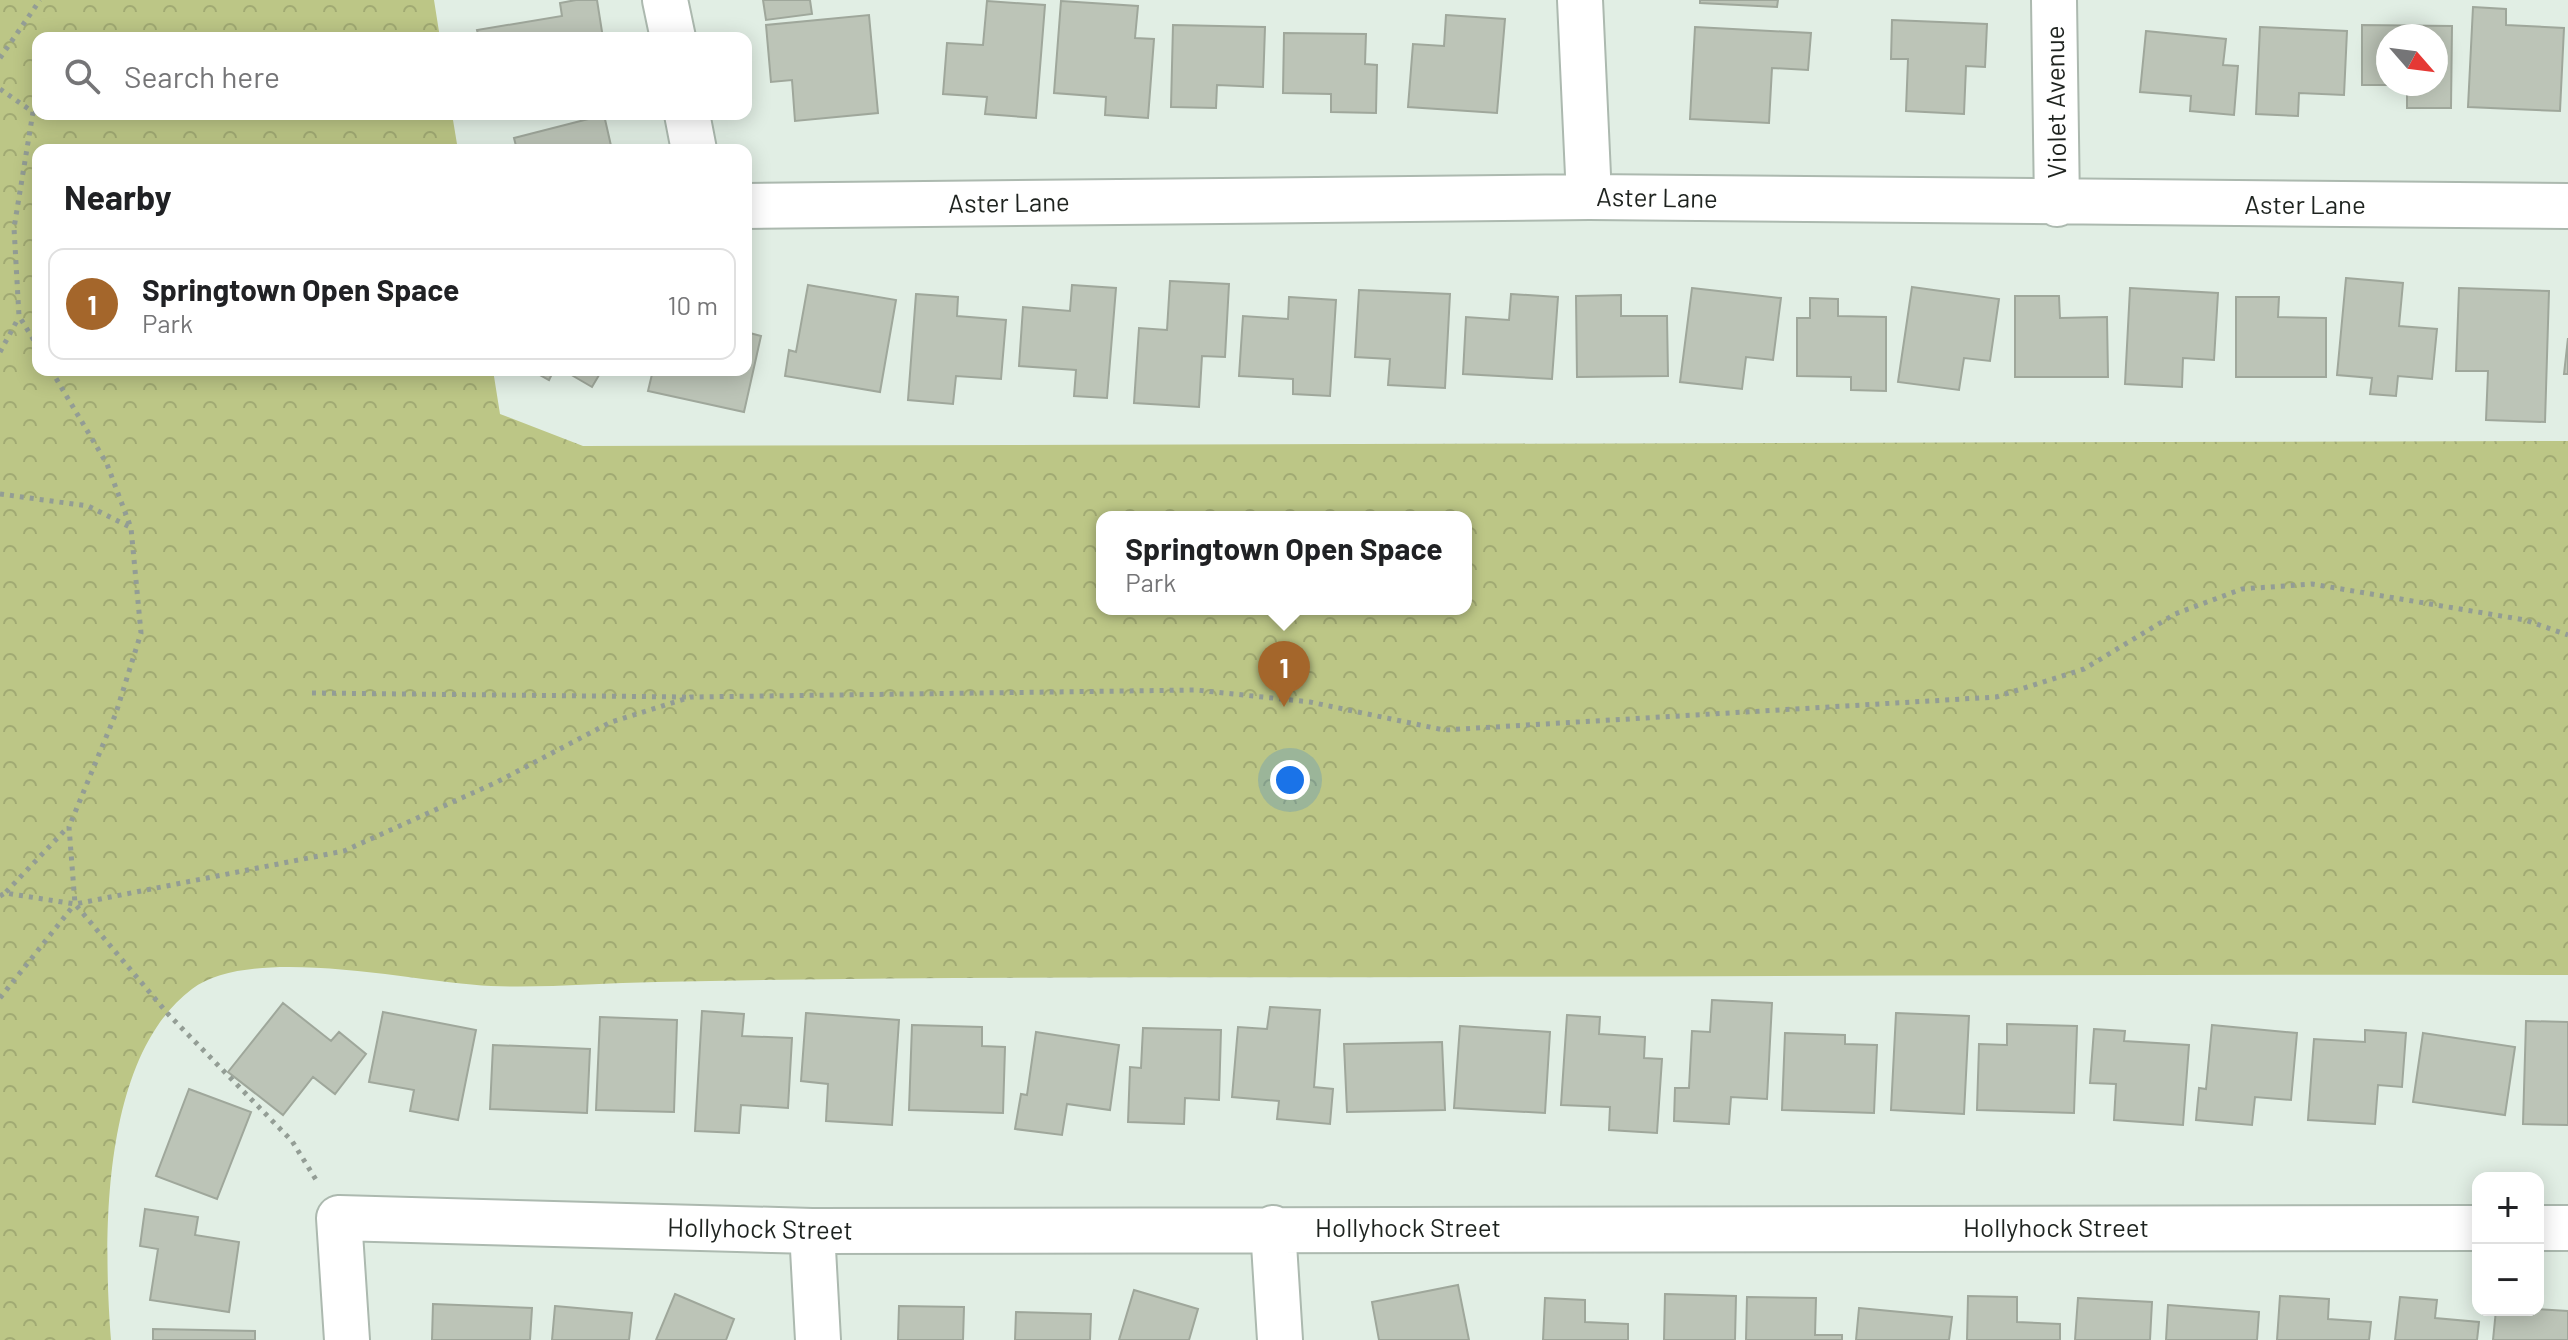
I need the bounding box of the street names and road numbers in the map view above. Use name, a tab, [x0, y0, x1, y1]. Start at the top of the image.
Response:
street label: Violet Avenue	[2038, 25, 2071, 179]
street label: Aster Lane	[1596, 180, 1718, 213]
street label: Aster Lane	[948, 185, 1070, 218]
street label: Aster Lane	[2244, 188, 2366, 219]
street label: Hollyhock Street	[667, 1210, 853, 1245]
street label: Hollyhock Street	[1315, 1211, 1501, 1242]
street label: Hollyhock Street	[1963, 1211, 2149, 1242]

